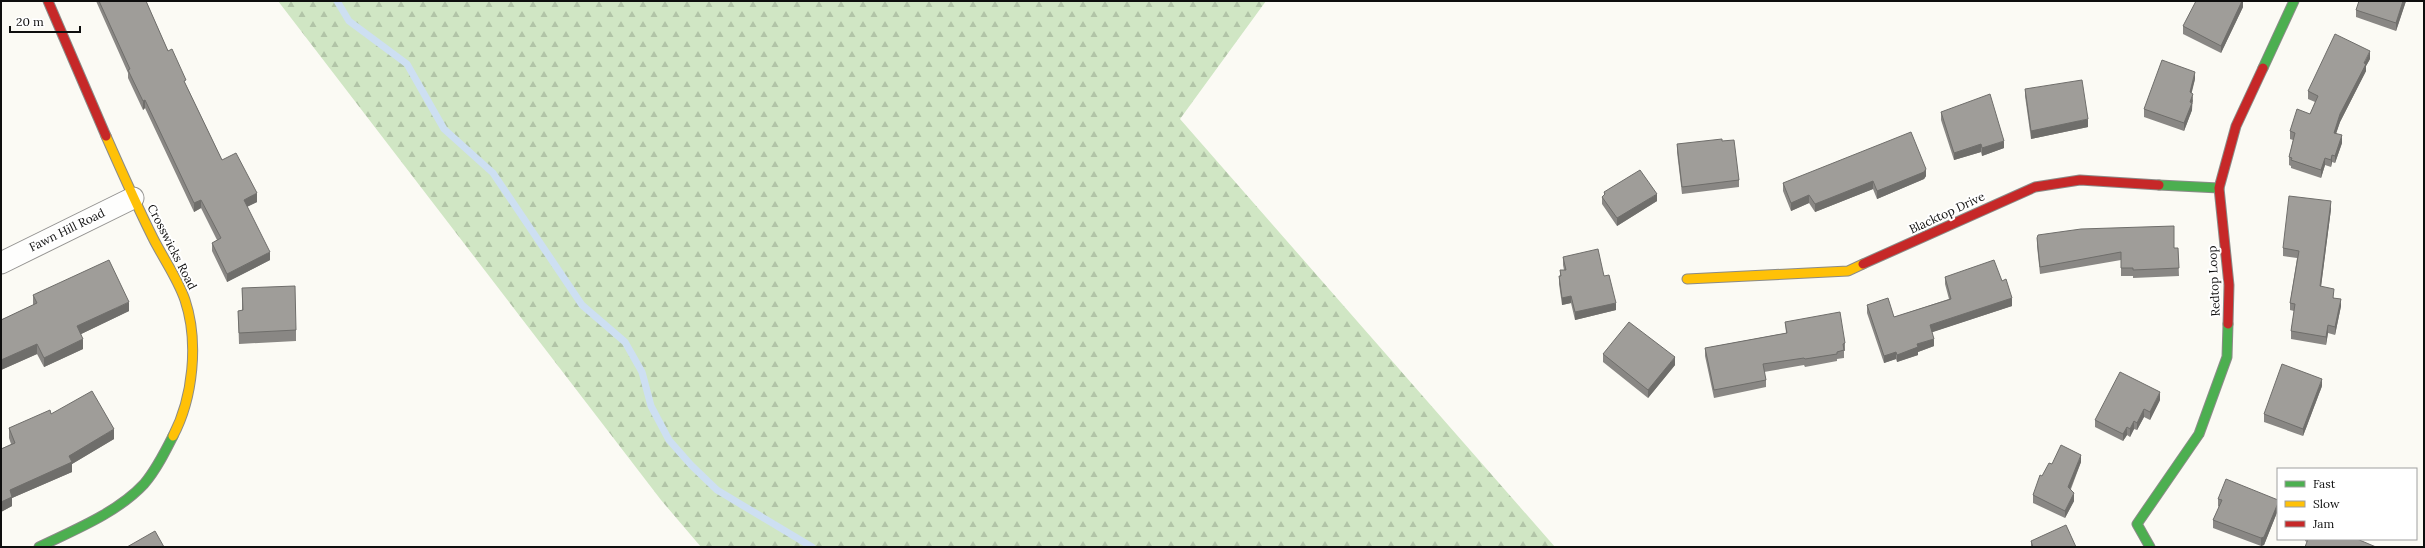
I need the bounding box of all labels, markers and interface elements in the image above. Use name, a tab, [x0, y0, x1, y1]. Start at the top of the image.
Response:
scale bar	[10, 8, 80, 34]
text: 20 m	[16, 14, 44, 29]
street label: Blacktop Drive	[1907, 188, 1987, 237]
street label: Crosswicks Road	[144, 201, 200, 292]
street label: Fawn Hill Road	[26, 205, 107, 254]
street label: Redtop Loop	[2204, 245, 2223, 317]
legend	[2277, 468, 2417, 540]
text: Fast	[2313, 476, 2336, 491]
text: Slow	[2313, 496, 2340, 511]
text: Jam	[2312, 516, 2334, 531]

